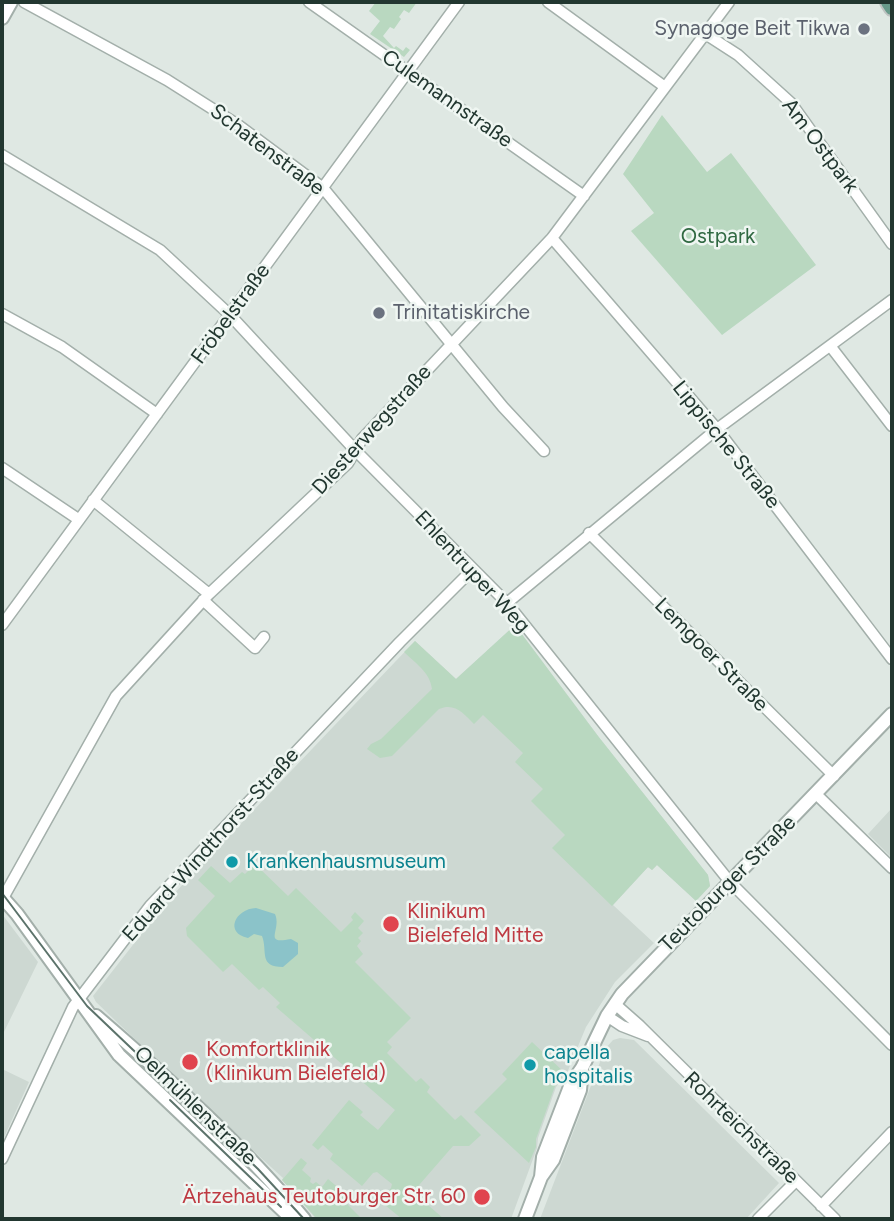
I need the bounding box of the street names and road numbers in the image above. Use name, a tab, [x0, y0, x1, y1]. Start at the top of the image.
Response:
street label: Culemannstraße	[377, 45, 517, 153]
street label: Am Ostpark	[776, 94, 864, 198]
street label: Schatenstraße	[205, 99, 329, 201]
street label: Fröbelstraße	[186, 259, 276, 369]
street label: Diesterwegstraße	[307, 360, 437, 500]
street label: Lippische Straße	[667, 376, 785, 514]
street label: Ehlentruper Weg	[409, 506, 535, 638]
street label: Lemgoer Straße	[649, 593, 773, 717]
street label: Eduard-Windthorst-Straße	[117, 743, 305, 947]
street label: Teutoburger Straße	[654, 810, 802, 958]
street label: Oelmühlenstraße	[129, 1041, 261, 1171]
street label: Rohrteichstraße	[678, 1067, 804, 1189]

